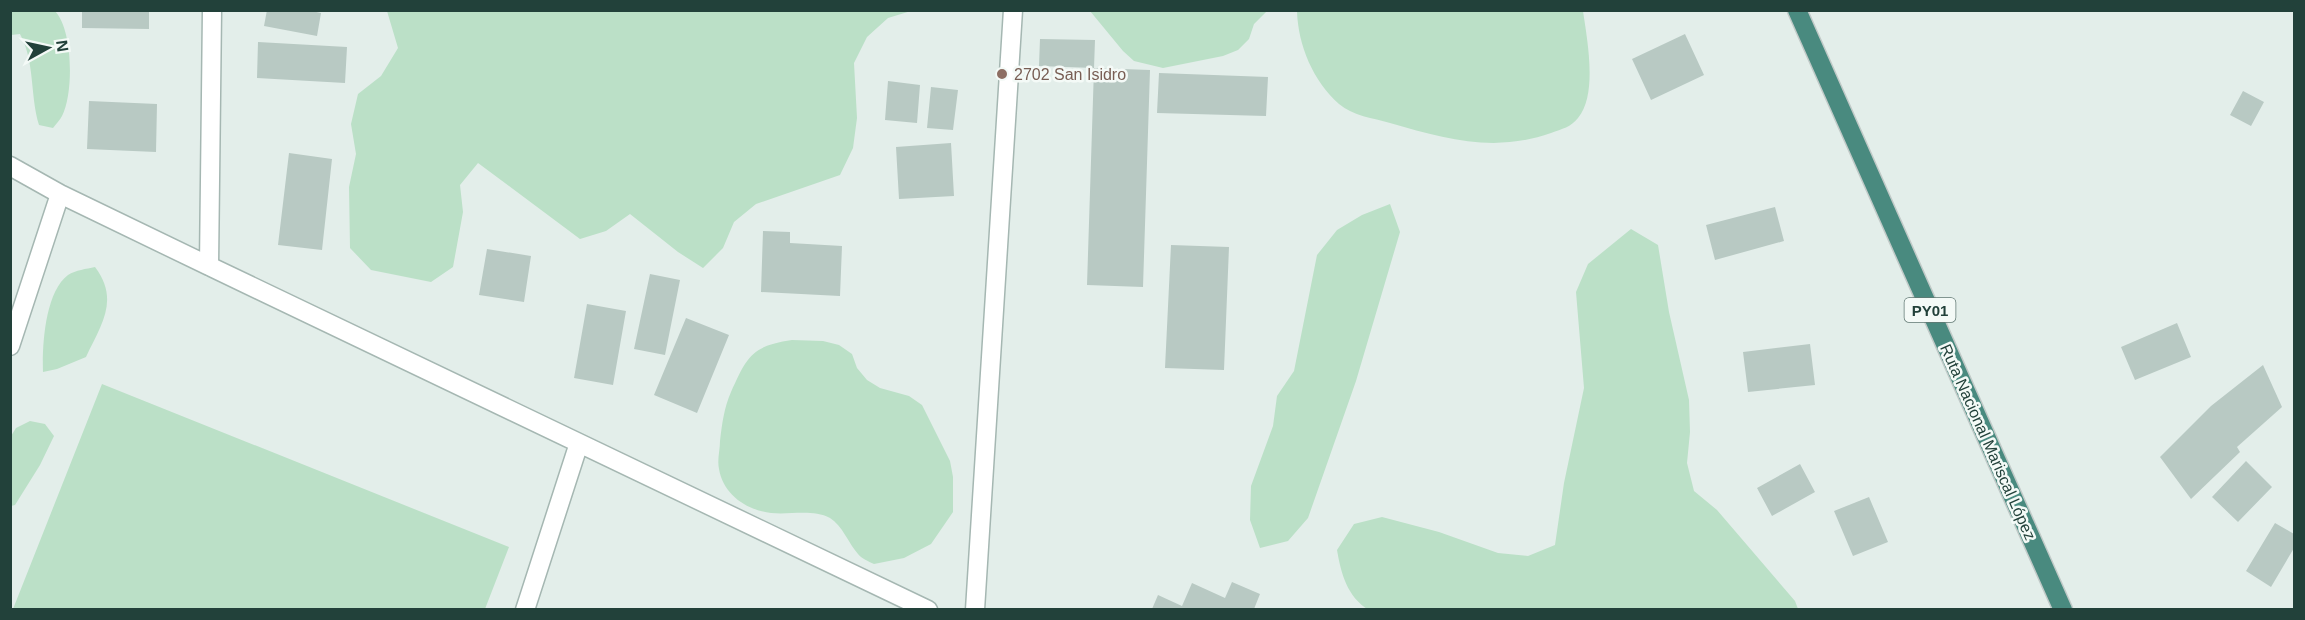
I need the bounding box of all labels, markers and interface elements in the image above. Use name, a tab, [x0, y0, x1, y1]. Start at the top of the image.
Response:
north arrow	[18, 18, 78, 78]
text: N	[53, 39, 72, 53]
place label: 2702 San Isidro	[1014, 66, 1126, 83]
marker: 2702 San Isidro	[995, 67, 1009, 81]
road number: PY01	[1904, 298, 1956, 322]
street label: Ruta Nacional Mariscal López	[1937, 341, 2039, 543]

